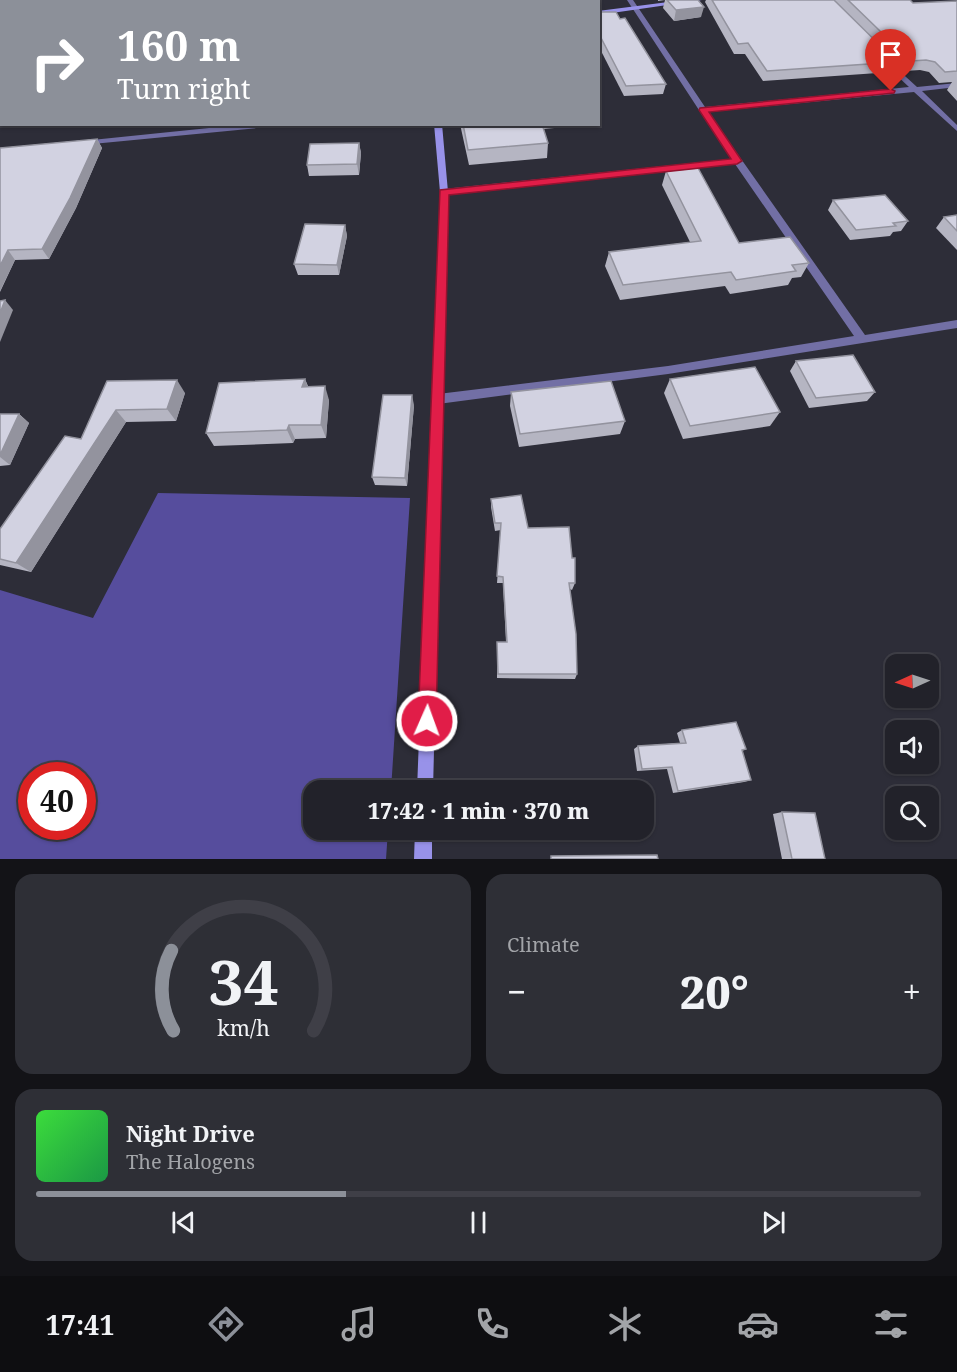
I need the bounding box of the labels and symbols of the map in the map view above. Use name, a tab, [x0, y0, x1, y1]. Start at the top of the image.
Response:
pin	[865, 29, 916, 91]
north arrow	[885, 654, 939, 708]
position arrow	[395, 689, 459, 753]
speed limit sign: 40	[18, 762, 96, 840]

